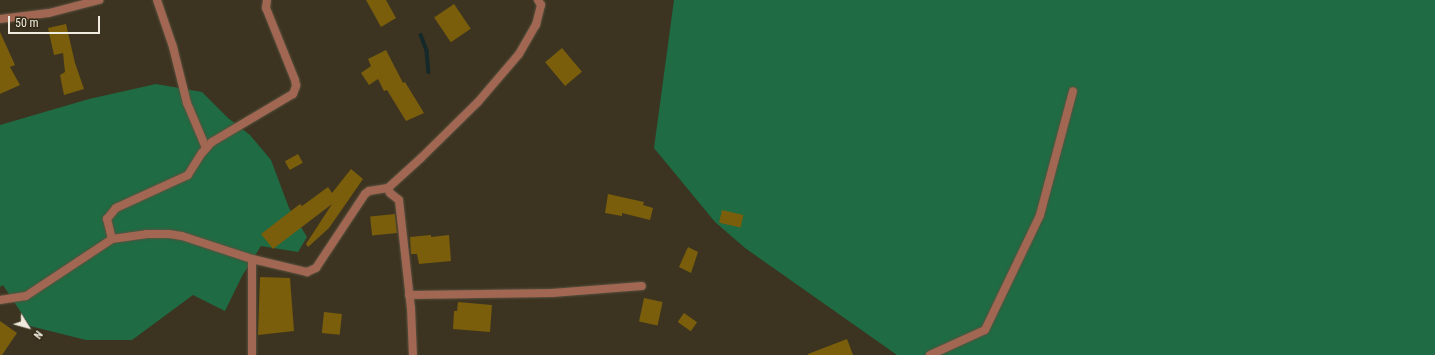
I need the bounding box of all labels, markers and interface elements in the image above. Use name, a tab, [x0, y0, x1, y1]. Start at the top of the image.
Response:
scale bar	[10, 8, 102, 34]
text: 50 m	[15, 16, 39, 30]
north arrow	[8, 307, 48, 347]
text: N	[31, 328, 45, 341]

